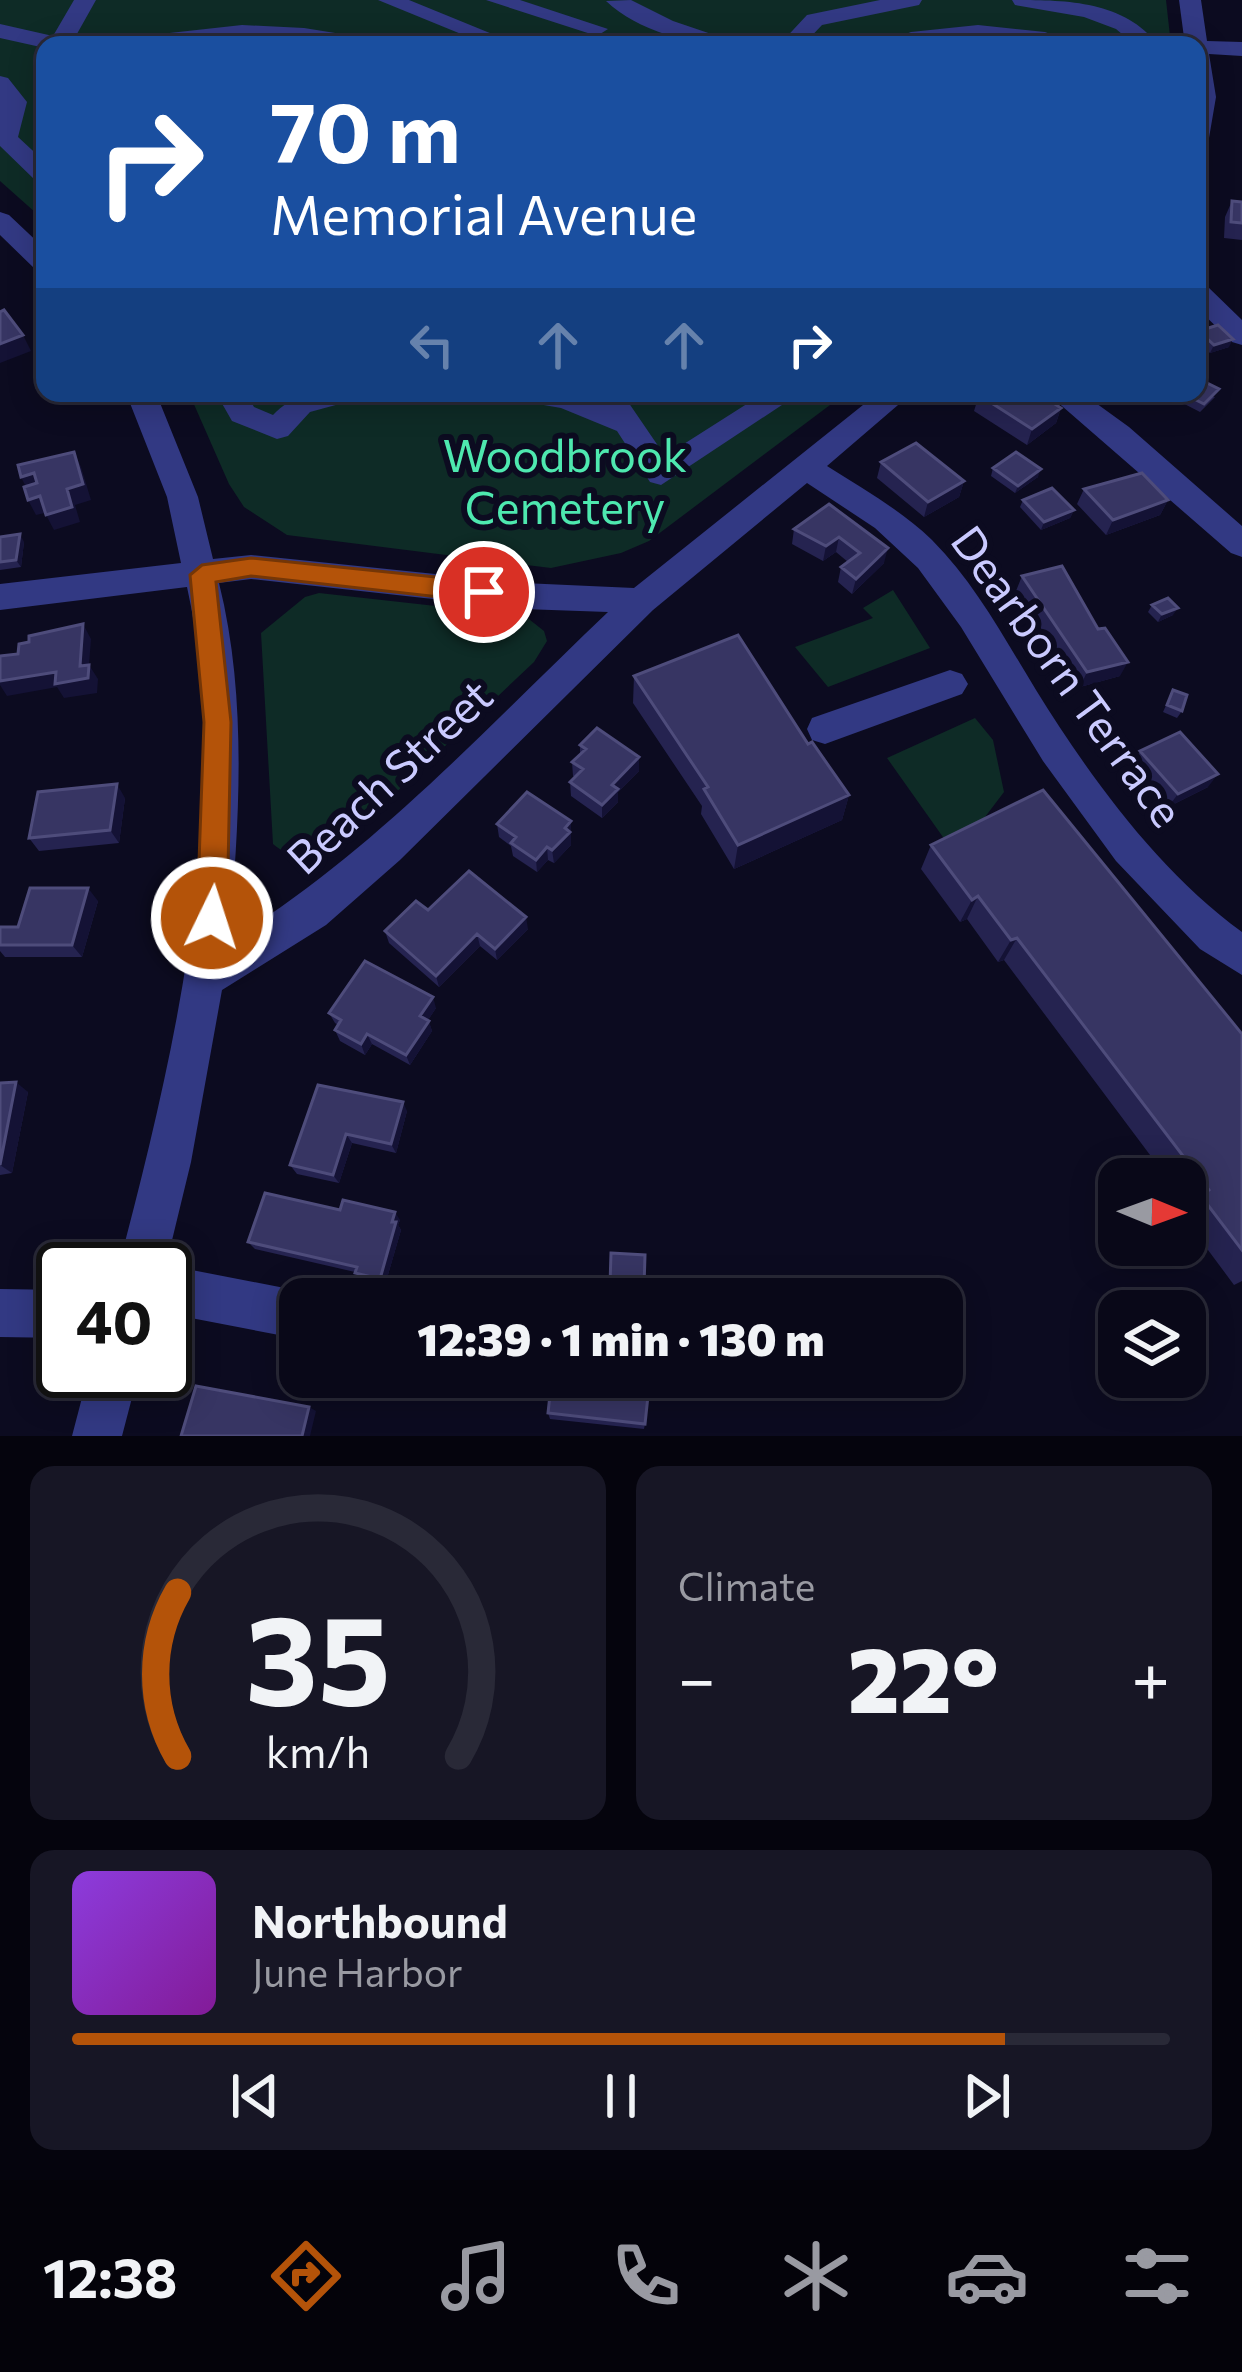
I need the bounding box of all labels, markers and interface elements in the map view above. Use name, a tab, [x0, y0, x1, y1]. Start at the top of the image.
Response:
text: 70 m	[270, 78, 461, 180]
icon: right	[72, 84, 228, 240]
text: Memorial Avenue	[270, 180, 697, 246]
icon: left	[399, 312, 465, 378]
icon: ahead	[525, 312, 591, 378]
icon: ahead	[651, 312, 717, 378]
icon: right	[777, 312, 843, 378]
park label: Woodbrook Cemetery	[443, 426, 687, 533]
street label: Dearborn Terrace	[941, 514, 1197, 836]
pin	[433, 541, 535, 643]
icon: arrive	[451, 559, 517, 625]
street label: Beach Street	[274, 666, 502, 884]
position arrow	[149, 855, 275, 981]
north arrow	[1098, 1158, 1206, 1266]
map controls	[1098, 1158, 1206, 1398]
speed limit sign: 40	[36, 1242, 192, 1398]
button: layers	[1098, 1290, 1206, 1398]
text: 12:39 · 1 min · 130 m	[417, 1310, 825, 1365]
text: Climate	[678, 1561, 815, 1609]
text: 35	[245, 1578, 391, 1731]
text: 22°	[848, 1621, 999, 1732]
text: −	[678, 1636, 716, 1717]
text: +	[1131, 1636, 1170, 1717]
text: km/h	[266, 1724, 370, 1777]
text: Northbound	[252, 1892, 508, 1947]
text: June Harbor	[252, 1947, 463, 1995]
icon: previous	[222, 2063, 288, 2129]
icon: pause	[588, 2063, 654, 2129]
icon: next	[954, 2063, 1020, 2129]
icon: directions	[264, 2234, 348, 2318]
icon: music	[434, 2234, 518, 2318]
icon: phone	[604, 2234, 688, 2318]
icon: climate	[774, 2234, 858, 2318]
icon: car	[945, 2234, 1029, 2318]
icon: filters	[1115, 2234, 1199, 2318]
text: 12:38	[43, 2243, 177, 2309]

